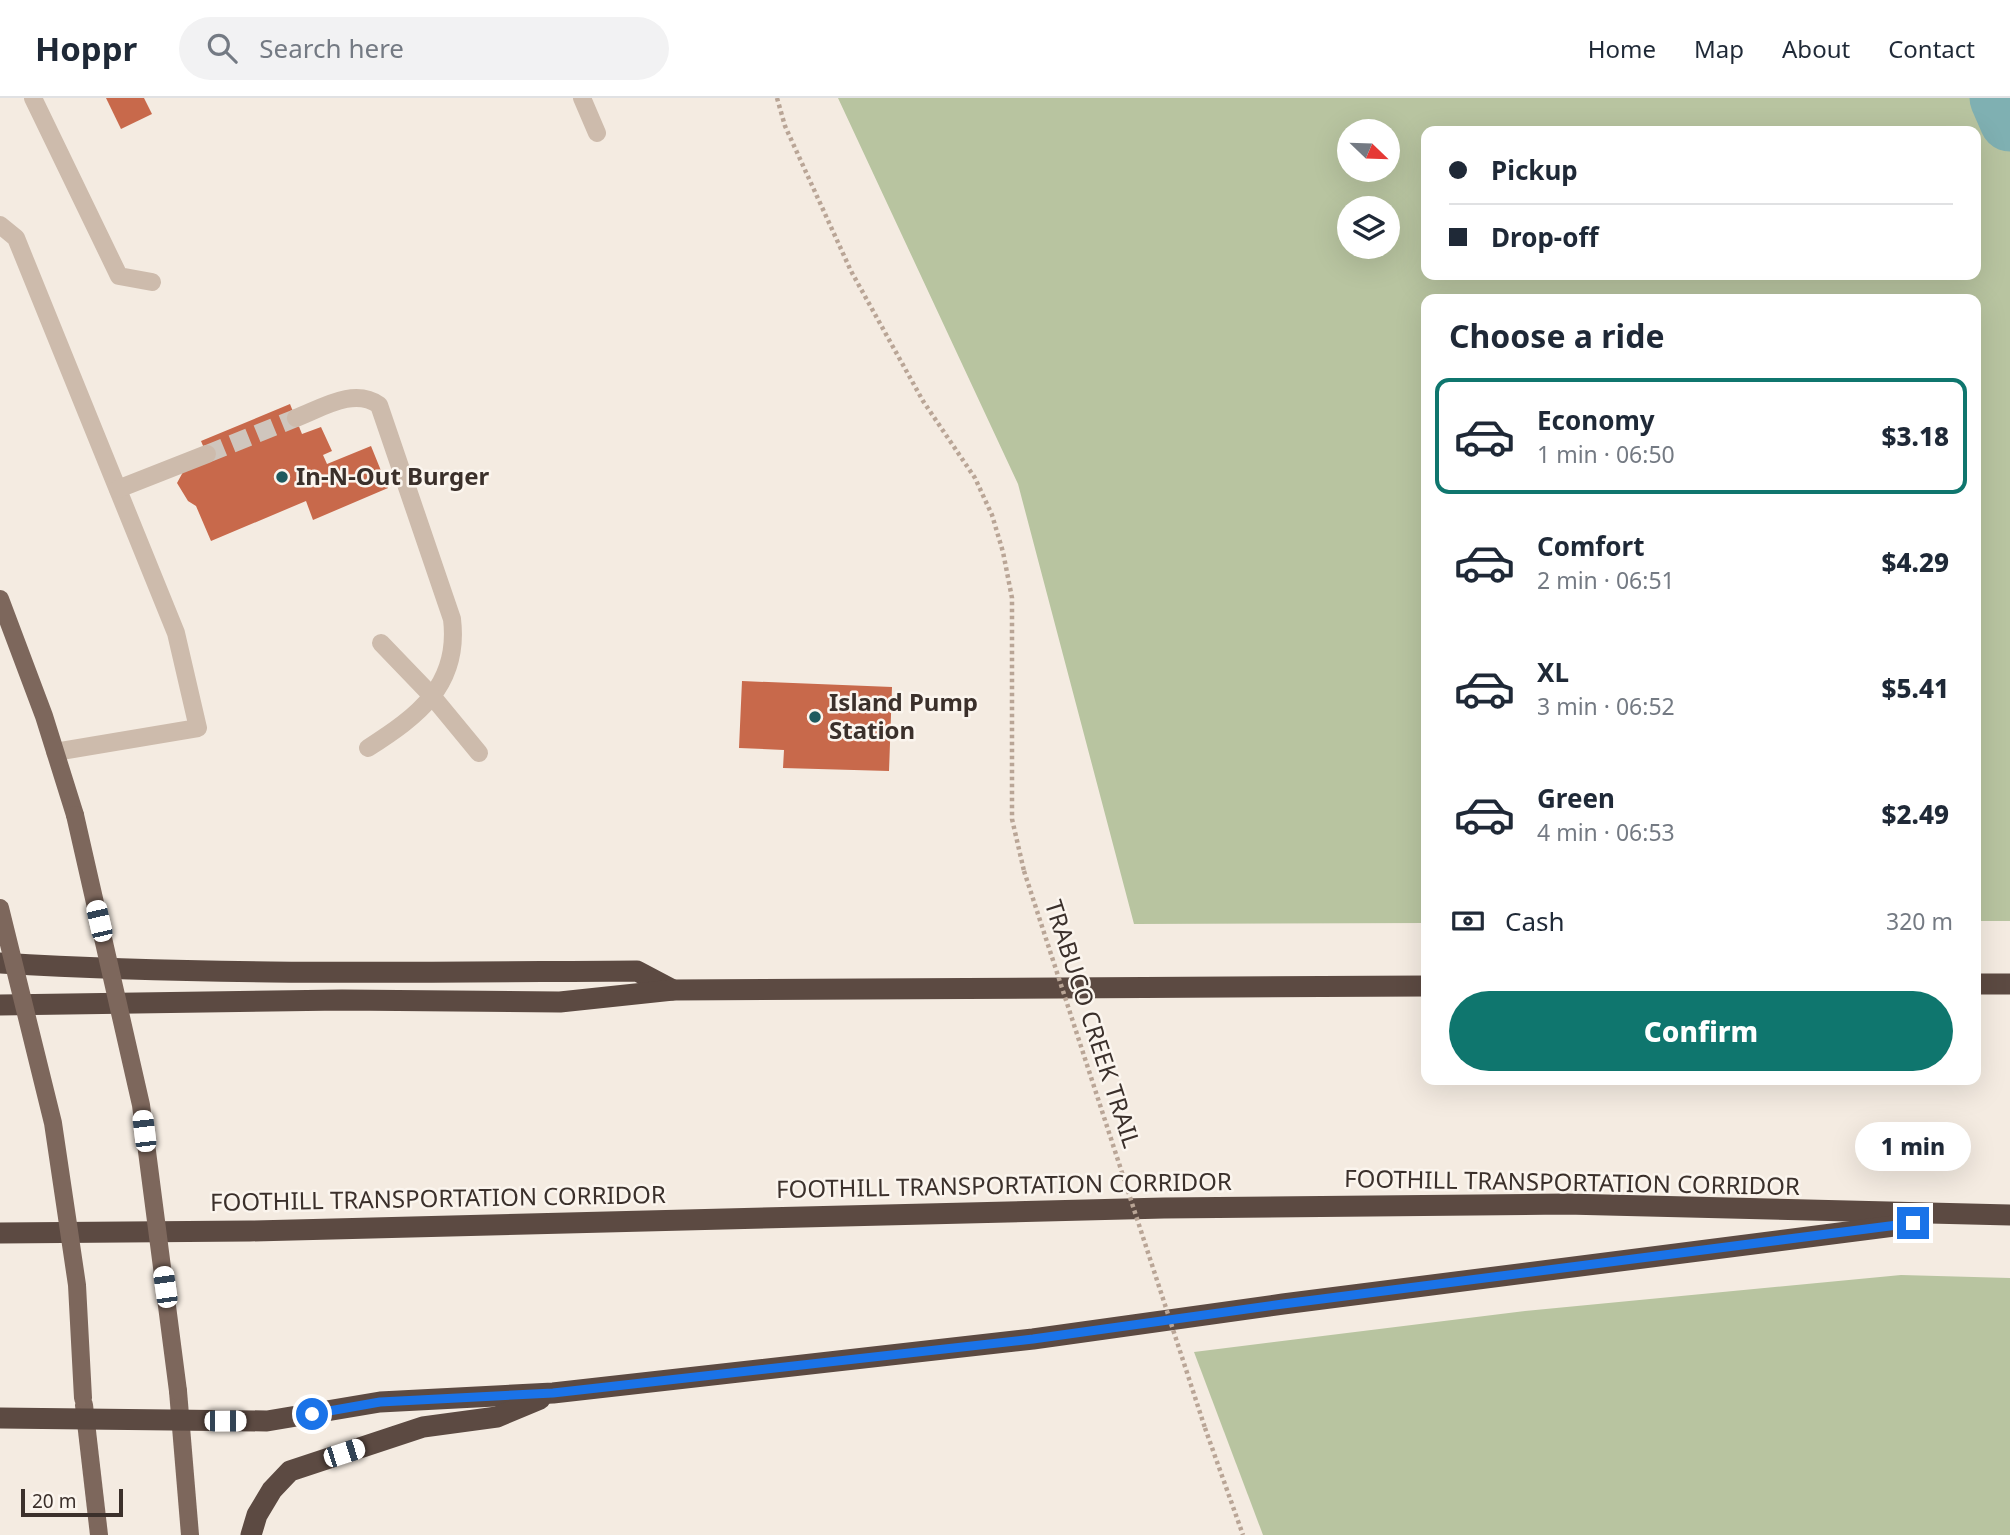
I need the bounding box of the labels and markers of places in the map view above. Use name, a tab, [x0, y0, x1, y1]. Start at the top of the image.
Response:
place label: In-N-Out Burger	[296, 459, 490, 492]
marker: In-N-Out Burger	[274, 469, 290, 485]
place label: Island Pump Station	[829, 685, 978, 746]
marker: Island Pump Station	[807, 709, 823, 725]

